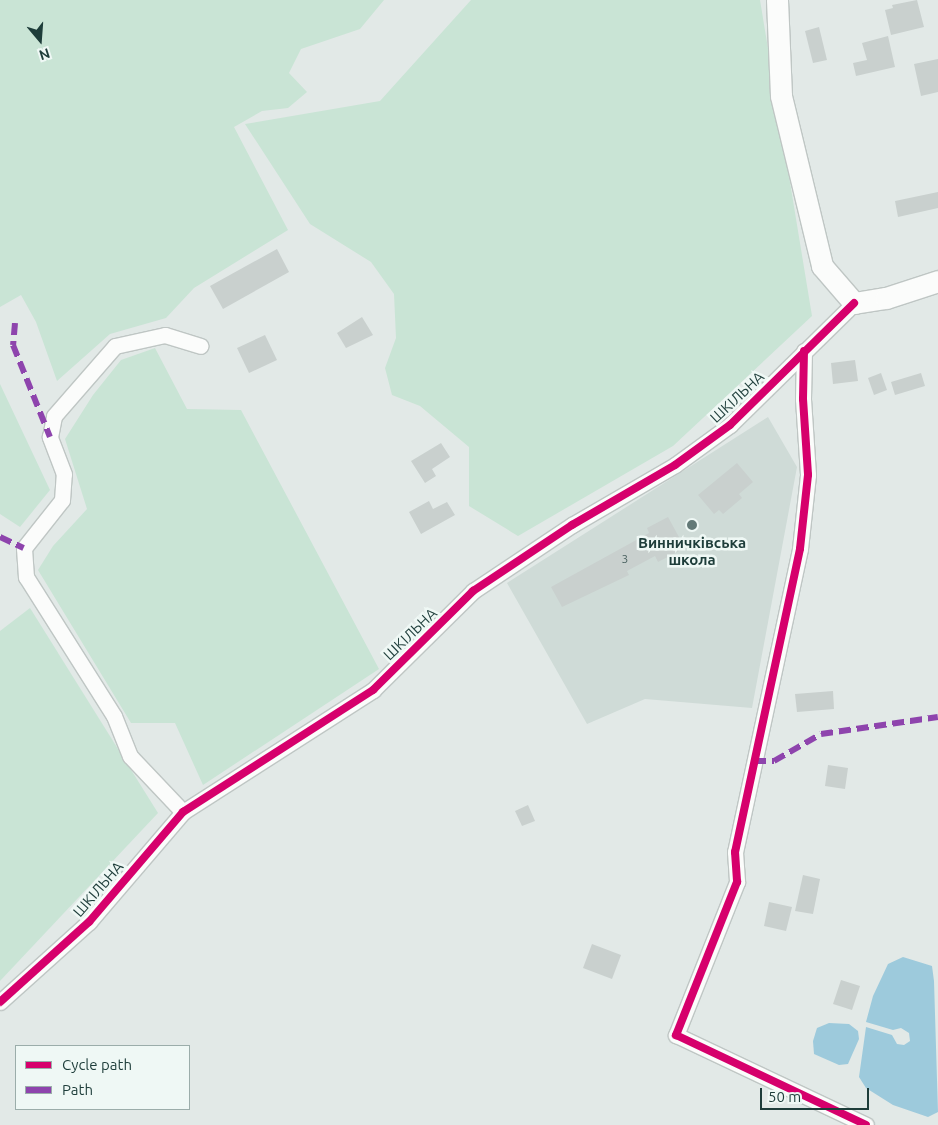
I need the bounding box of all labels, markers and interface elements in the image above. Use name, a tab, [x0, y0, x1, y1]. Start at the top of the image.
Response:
north arrow	[15, 15, 65, 65]
text: N	[37, 45, 52, 63]
street label: ШКІЛЬНА	[706, 368, 768, 426]
marker: Винничківська школа	[686, 519, 698, 531]
place label: Винничківська школа	[638, 533, 746, 568]
house number: 3	[622, 552, 628, 566]
street label: ШКІЛЬНА	[380, 604, 440, 664]
street label: ШКІЛЬНА	[69, 858, 127, 920]
legend	[15, 1045, 190, 1110]
text: Cycle path	[62, 1056, 132, 1073]
scale bar	[763, 1078, 872, 1110]
text: Path	[62, 1081, 93, 1098]
text: 50 m	[768, 1088, 801, 1105]

